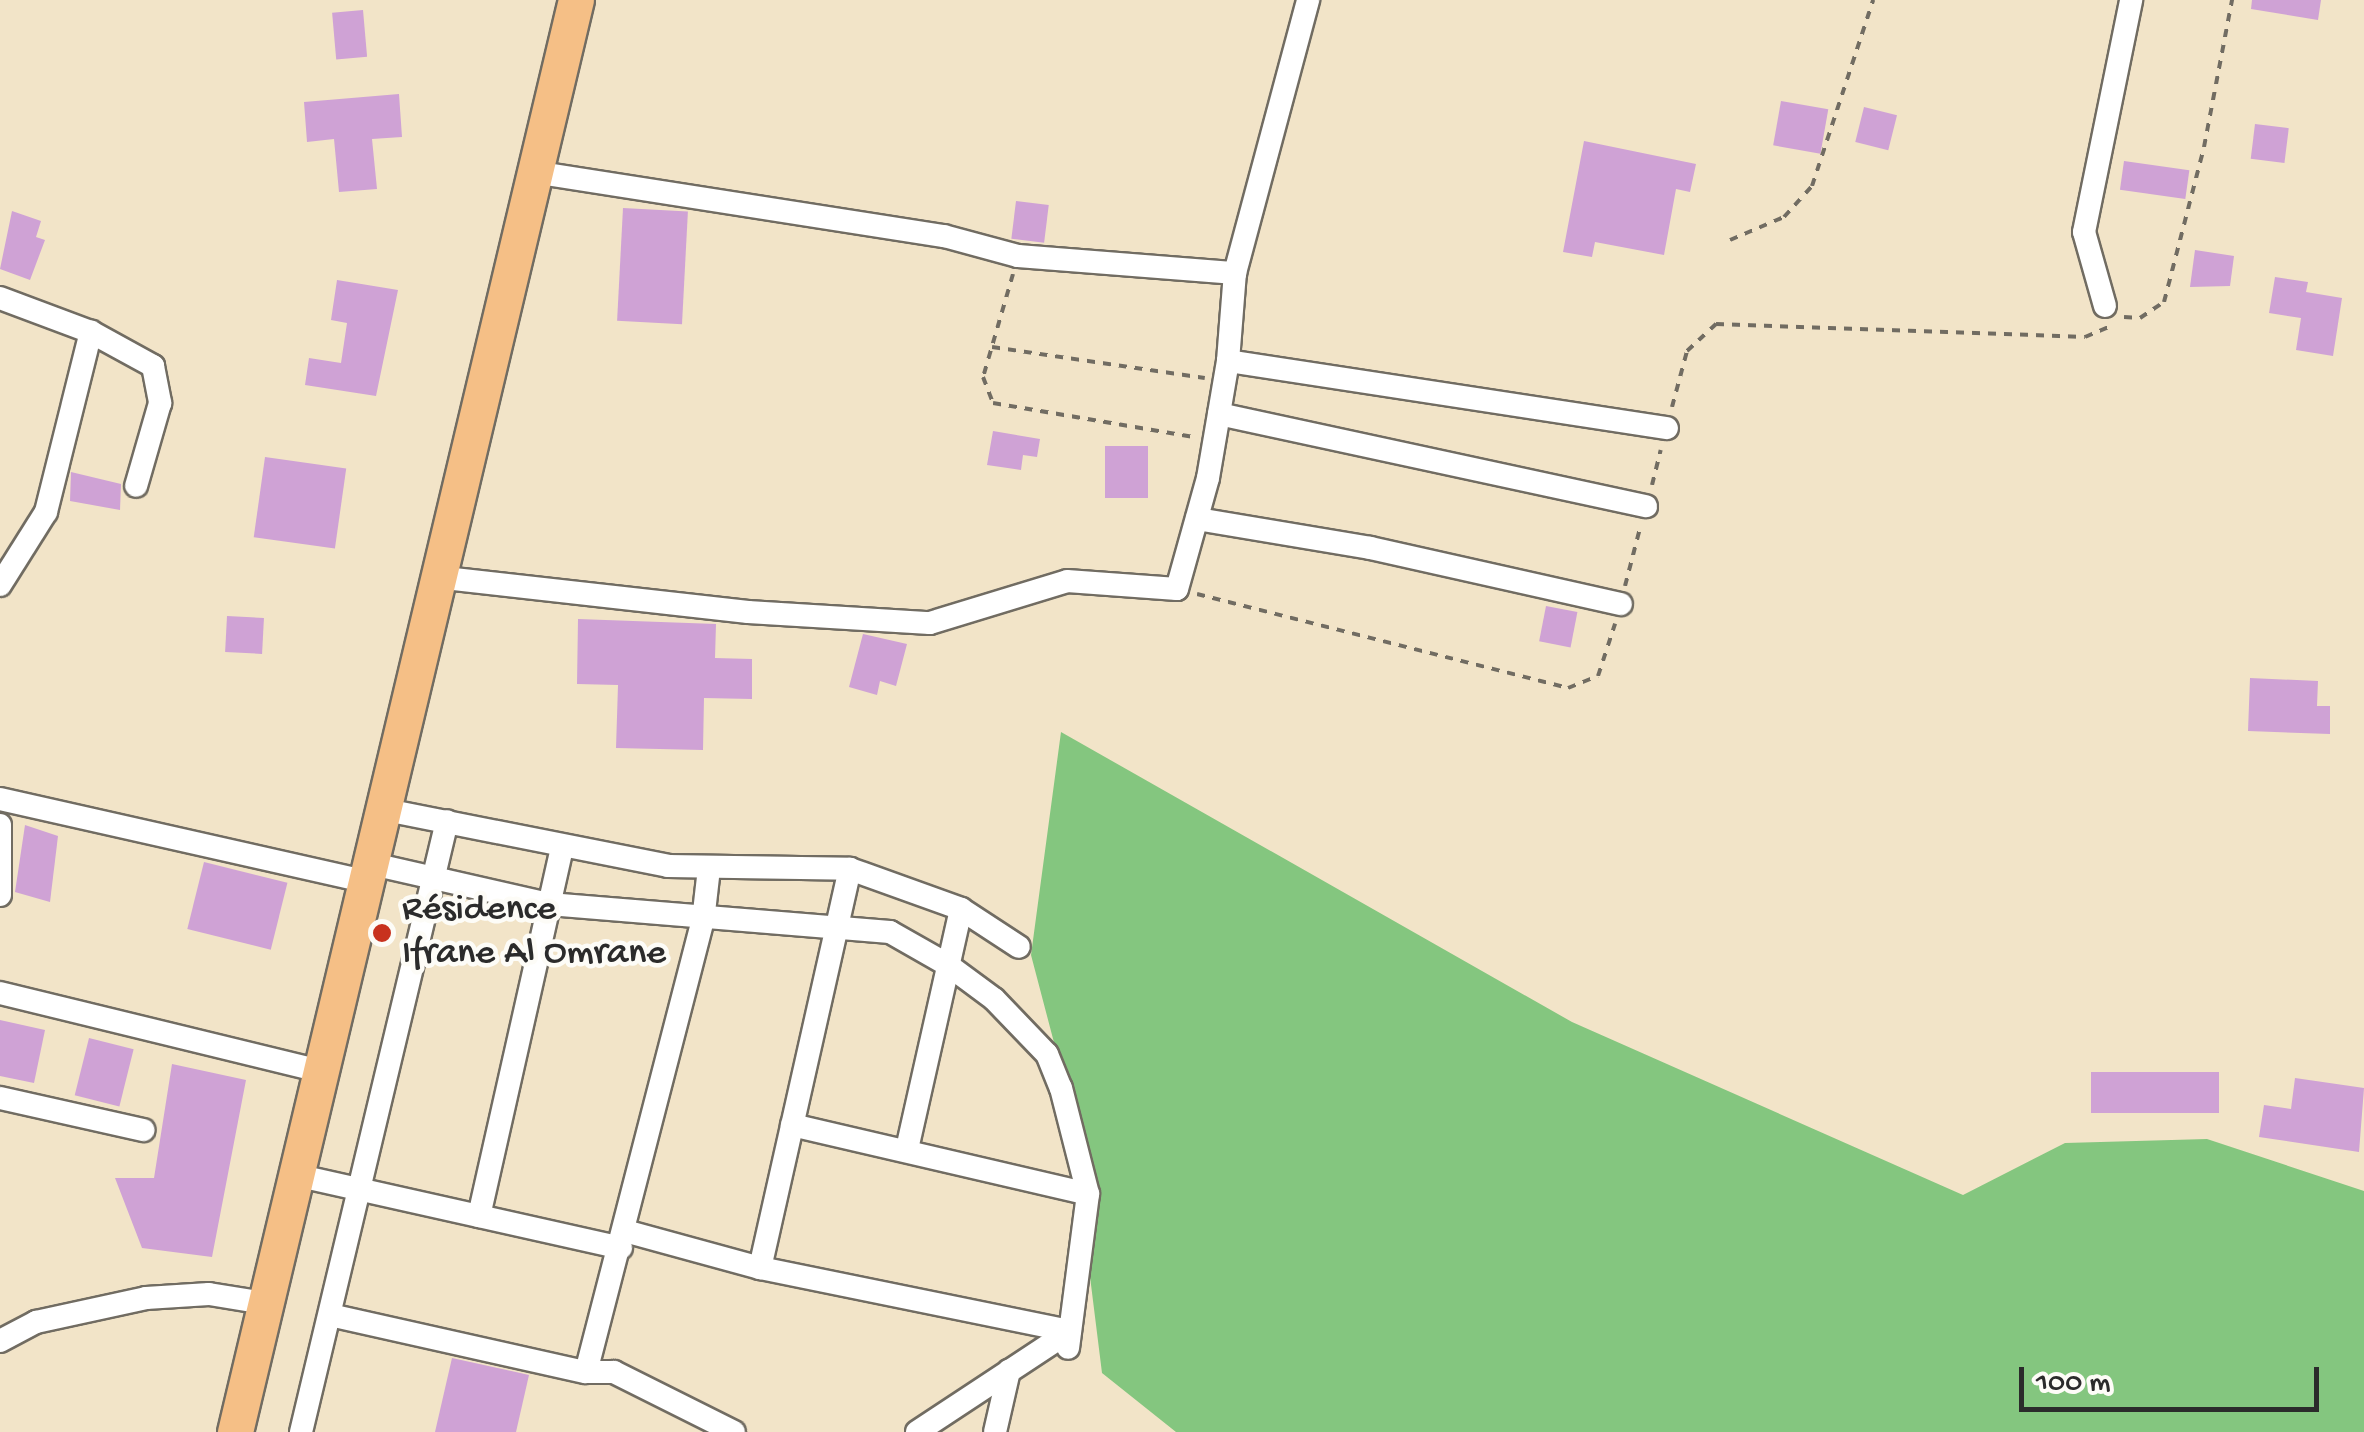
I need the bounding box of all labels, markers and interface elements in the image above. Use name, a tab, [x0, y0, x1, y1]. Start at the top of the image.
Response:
place label: Résidence Ifrane Al Omrane	[402, 888, 666, 978]
marker: Résidence Ifrane Al Omrane	[371, 922, 393, 944]
scale bar	[2024, 1347, 2324, 1409]
text: 100 m	[2036, 1367, 2111, 1402]

